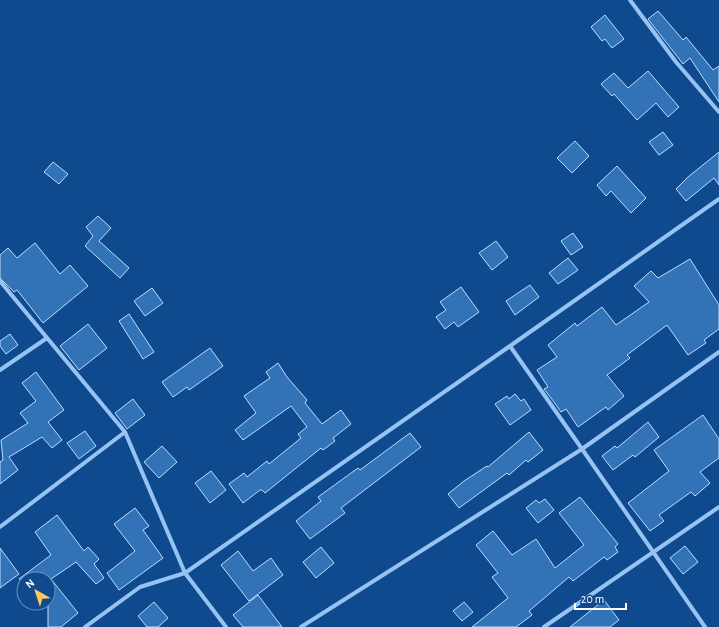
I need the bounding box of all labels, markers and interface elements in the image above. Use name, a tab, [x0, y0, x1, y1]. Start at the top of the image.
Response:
north arrow	[16, 571, 56, 611]
text: N	[24, 577, 36, 590]
scale bar	[575, 585, 626, 611]
text: 20 m	[581, 593, 604, 605]

